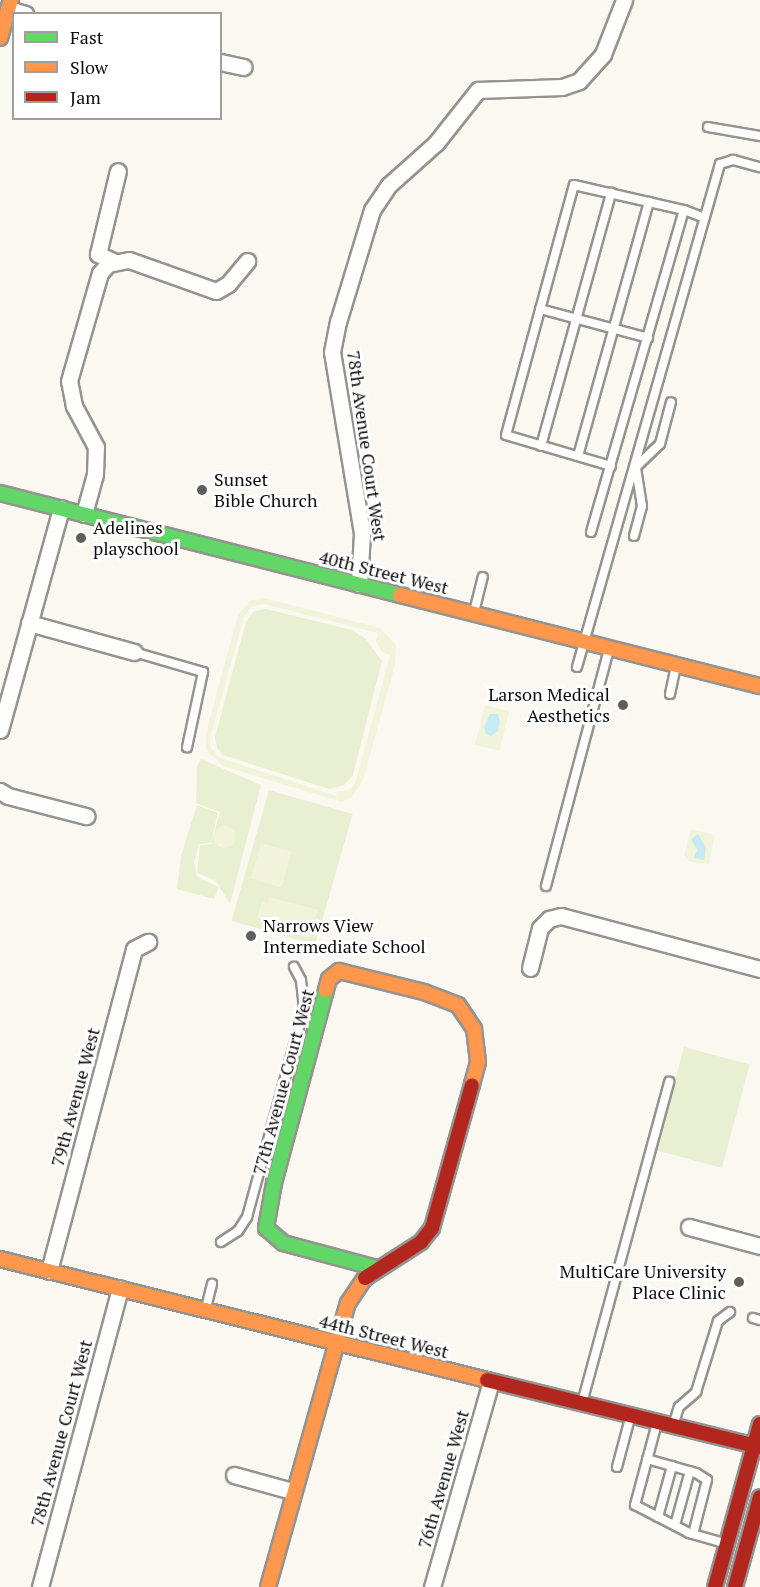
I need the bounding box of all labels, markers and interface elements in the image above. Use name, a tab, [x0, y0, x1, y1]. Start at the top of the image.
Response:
legend	[12, 12, 222, 120]
text: Fast	[70, 25, 103, 49]
text: Slow	[70, 55, 108, 79]
text: Jam	[70, 85, 101, 109]
street label: 78th Avenue Court West	[343, 349, 391, 543]
place label: Sunset Bible Church	[214, 469, 317, 512]
marker: Sunset Bible Church	[195, 483, 209, 497]
place label: Adelines playschool	[93, 517, 179, 560]
marker: Adelines playschool	[74, 531, 88, 545]
street label: 40th Street West	[317, 546, 451, 598]
place label: Larson Medical Aesthetics	[488, 684, 610, 726]
marker: Larson Medical Aesthetics	[614, 696, 632, 714]
place label: Narrows View Intermediate School	[263, 915, 426, 958]
marker: Narrows View Intermediate School	[244, 929, 258, 943]
street label: 77th Avenue Court West	[248, 987, 318, 1177]
street label: 79th Avenue West	[46, 1025, 104, 1169]
place label: MultiCare University Place Clinic	[560, 1261, 726, 1304]
marker: MultiCare University Place Clinic	[730, 1273, 748, 1291]
street label: 44th Street West	[317, 1310, 451, 1362]
street label: 78th Avenue Court West	[26, 1337, 96, 1529]
street label: 76th Avenue West	[413, 1407, 473, 1551]

